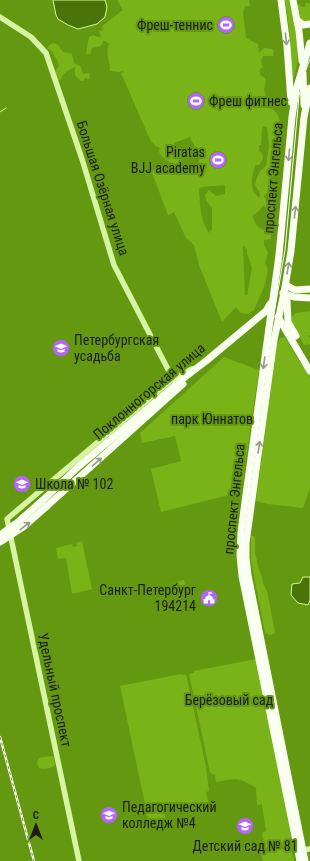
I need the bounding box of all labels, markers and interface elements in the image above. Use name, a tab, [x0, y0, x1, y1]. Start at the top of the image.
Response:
sports icon: Фреш-теннис	[216, 15, 236, 35]
place label: Фреш-теннис	[137, 17, 213, 33]
one-way arrow	[283, 32, 290, 45]
sports icon: Фреш фитнес	[186, 91, 206, 111]
place label: Фреш фитнес	[209, 93, 287, 109]
street label: Большая Озёрная улица	[74, 119, 132, 257]
street label: проспект Энгельса	[260, 122, 286, 234]
place label: Piratas BJJ academy	[131, 144, 205, 176]
one-way arrow	[285, 148, 292, 161]
sports icon: Piratas BJJ academy	[208, 150, 228, 170]
one-way arrow	[292, 206, 299, 219]
one-way arrow	[285, 262, 293, 275]
place label: Петербургская усадьба	[74, 332, 159, 364]
school or university icon: Петербургская усадьба	[51, 338, 71, 358]
street label: Поклонногорская улица	[90, 340, 208, 442]
one-way arrow	[260, 356, 268, 369]
park label: парк Юннатов	[171, 411, 253, 427]
one-way arrow	[255, 441, 263, 454]
street label: проспект Энгельса	[220, 443, 248, 555]
one-way arrow	[92, 457, 102, 466]
school or university icon: Школа № 102	[12, 474, 32, 494]
place label: Школа № 102	[35, 476, 113, 492]
one-way arrow	[19, 522, 30, 530]
place label: Санкт-Петербург 194214	[99, 582, 196, 614]
public building icon: Санкт-Петербург 194214	[199, 588, 219, 608]
street label: Удельный проспект	[35, 632, 75, 748]
park label: Берёзовый сад	[185, 692, 274, 708]
place label: Педагогический колледж №4	[122, 799, 217, 831]
north arrow	[16, 805, 56, 845]
school or university icon: Педагогический колледж №4	[99, 805, 119, 825]
text: С	[33, 809, 39, 822]
school or university icon: Детский сад № 81	[235, 816, 255, 836]
place label: Детский сад № 81	[192, 838, 298, 854]

